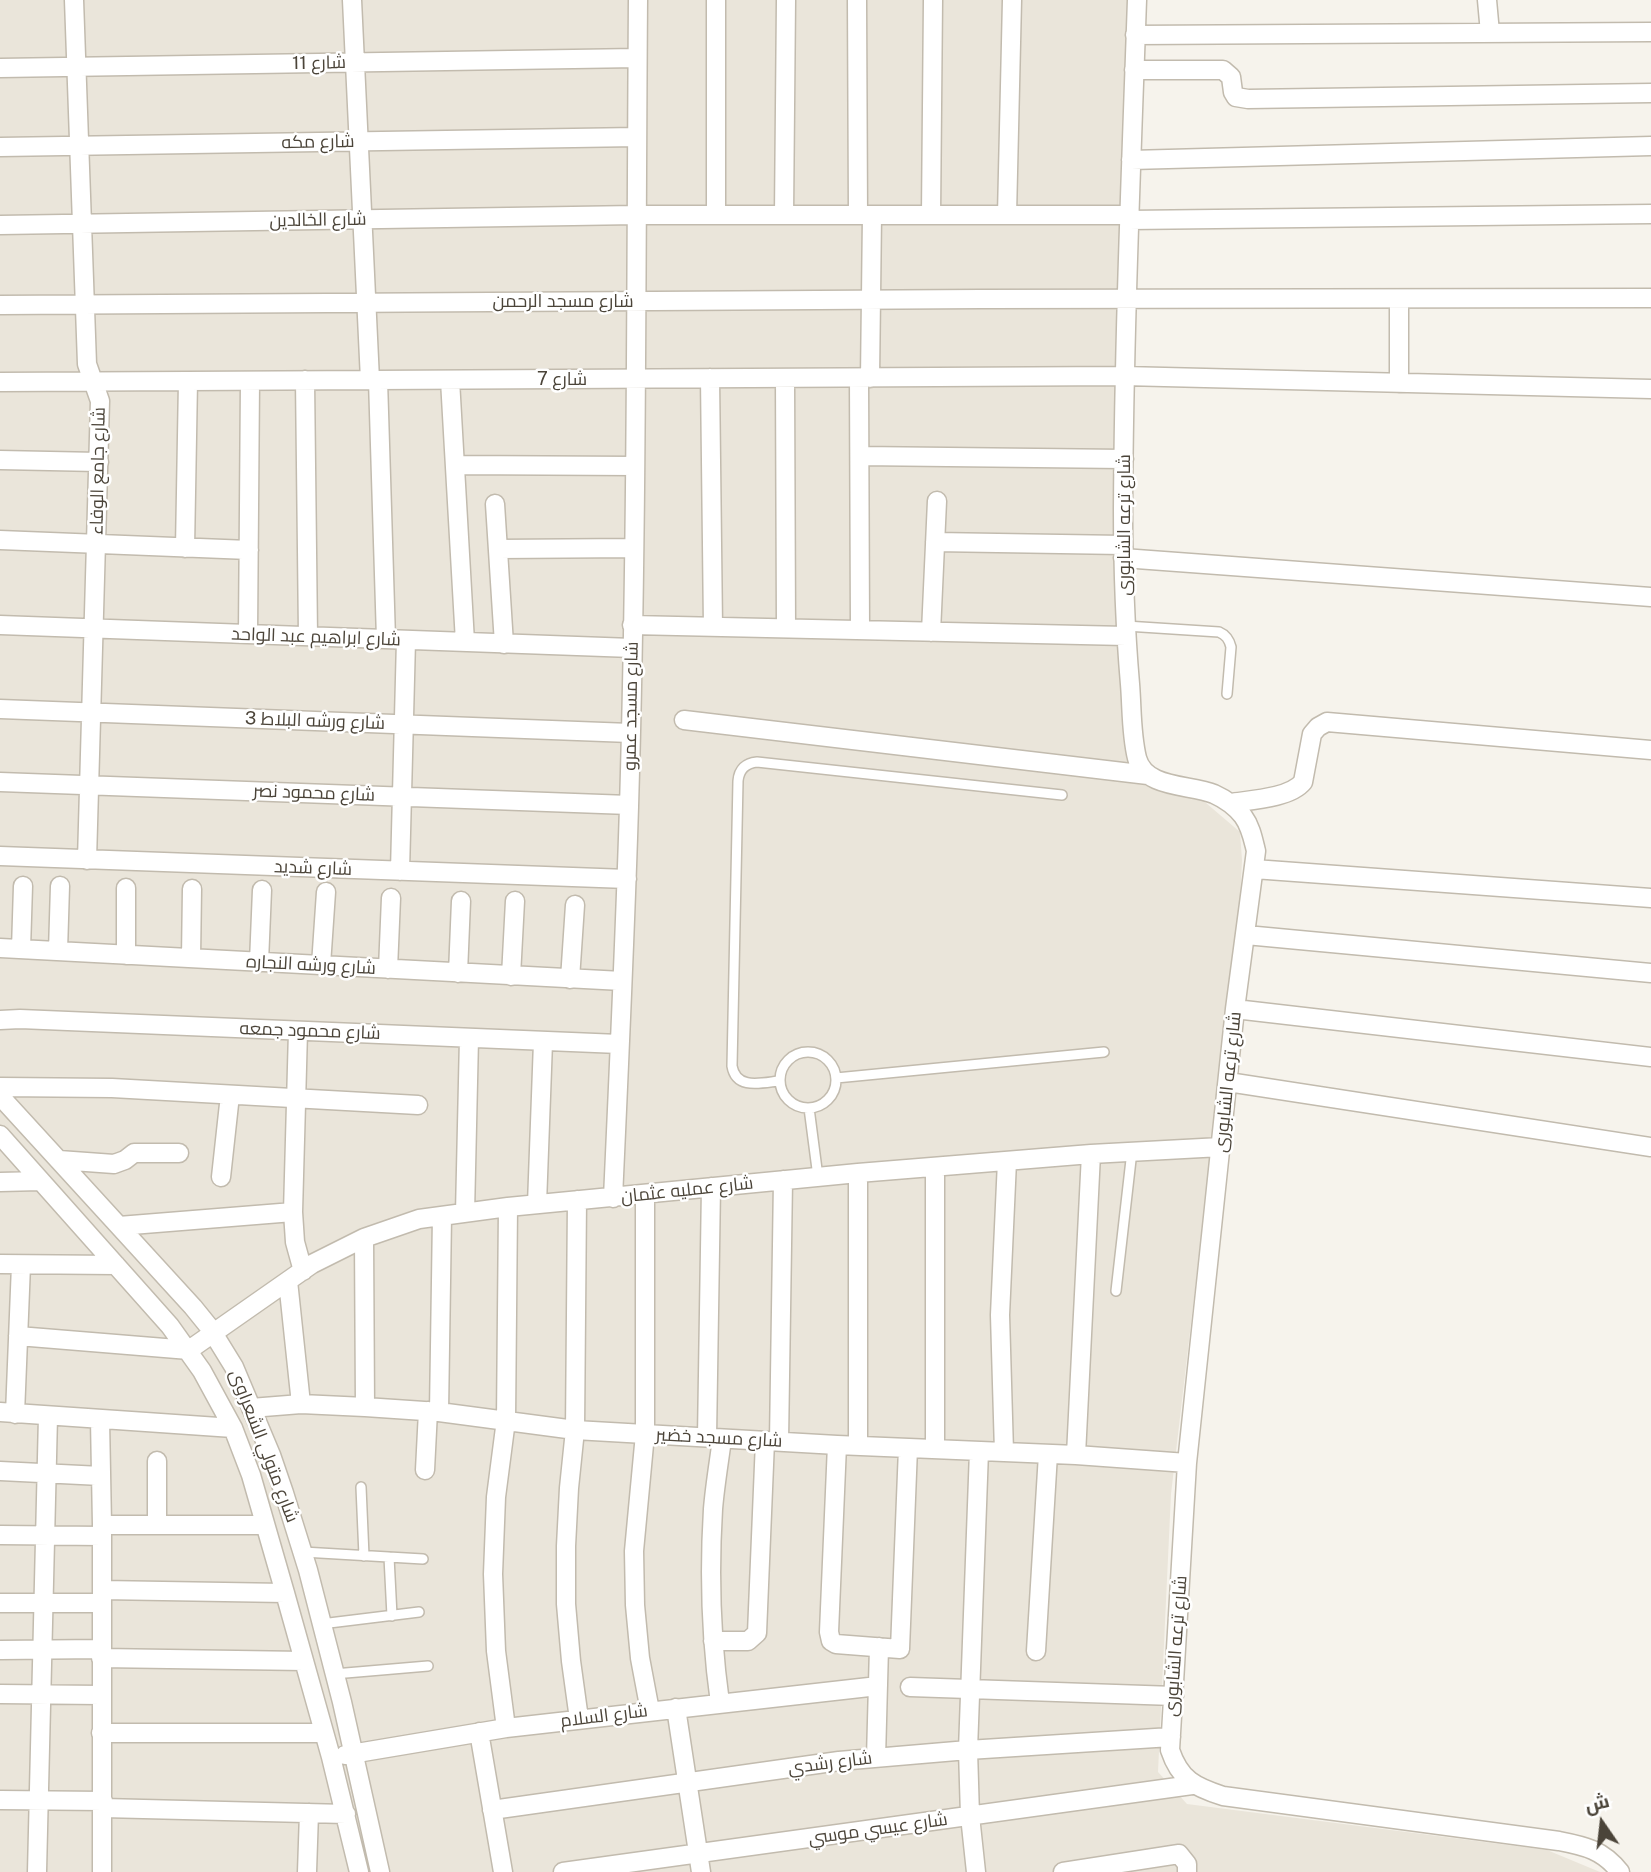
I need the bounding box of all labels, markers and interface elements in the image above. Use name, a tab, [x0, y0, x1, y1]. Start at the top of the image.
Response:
street label: شارع 11	[292, 52, 346, 74]
street label: شارع مكه	[281, 131, 355, 153]
street label: شارع الخالدين	[269, 208, 367, 232]
street label: شارع مسجد الرحمن	[492, 290, 634, 312]
street label: شارع 7	[537, 368, 587, 390]
street label: شارع جامع الوفاء	[86, 407, 110, 535]
street label: شارع ترعه الشابورى	[1113, 454, 1135, 596]
street label: شارع ابراهيم عبد الواحد	[231, 623, 401, 651]
street label: شارع مسجد عمرو	[619, 641, 643, 771]
street label: شارع ورشه البلاط 3	[245, 708, 385, 734]
street label: شارع محمود نصر	[253, 780, 375, 806]
street label: شارع شديد	[274, 856, 352, 880]
street label: شارع ورشه النجاره	[246, 951, 376, 979]
street label: شارع ترعه الشابورى	[1210, 1010, 1246, 1154]
street label: شارع محمود جمعه	[239, 1018, 381, 1044]
street label: شارع عمليه عثمان	[620, 1172, 754, 1208]
street label: شارع متولي الشعراوى	[225, 1366, 303, 1526]
street label: شارع مسجد خضير	[655, 1424, 783, 1452]
street label: شارع ترعه الشابورى	[1160, 1575, 1192, 1717]
street label: شارع السلام	[559, 1700, 649, 1732]
street label: شارع رشدي	[787, 1747, 873, 1779]
north arrow	[1567, 1788, 1637, 1858]
text: ش	[1582, 1789, 1611, 1816]
street label: شارع عيسي موسي	[807, 1809, 949, 1849]

